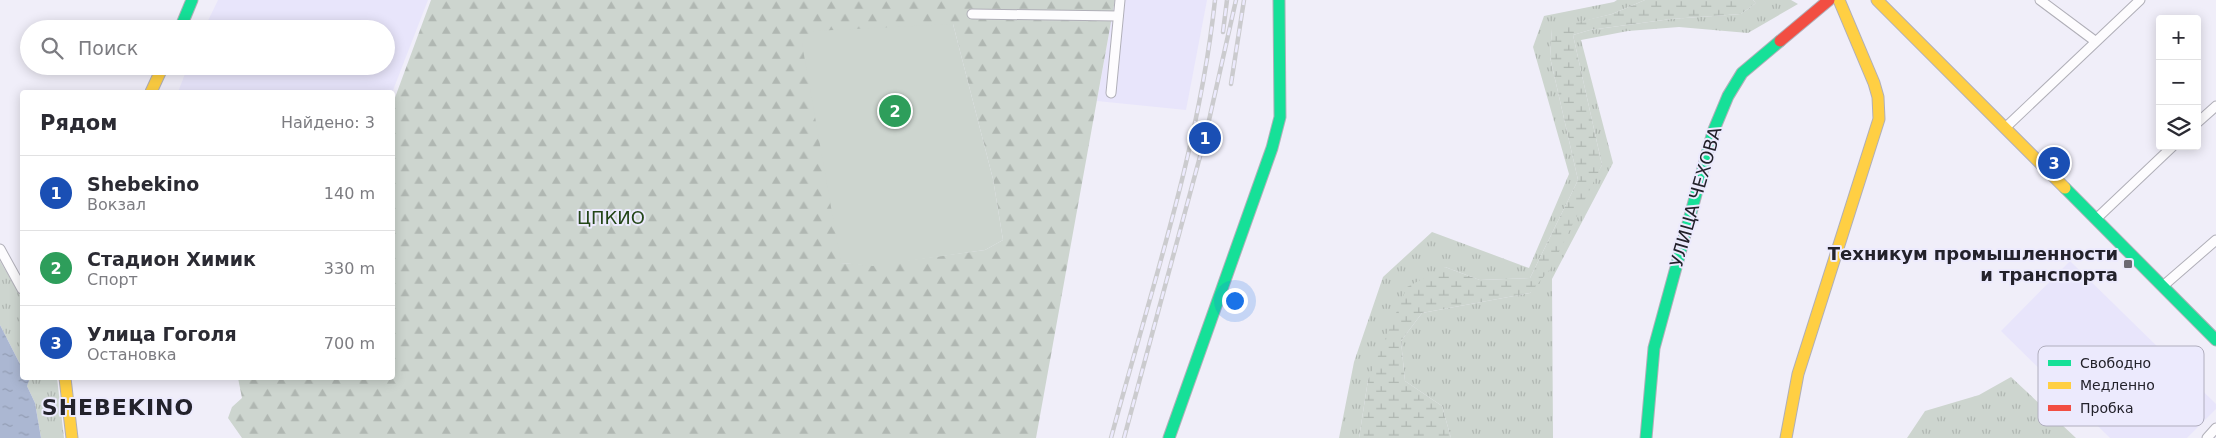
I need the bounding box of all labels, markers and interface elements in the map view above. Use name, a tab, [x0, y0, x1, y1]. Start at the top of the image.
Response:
map controls	[2156, 15, 2201, 150]
button: +	[2156, 15, 2201, 60]
search box	[20, 20, 395, 75]
icon: search	[38, 34, 66, 62]
text: Поиск	[78, 37, 138, 59]
button: −	[2156, 60, 2201, 105]
pin: 2	[879, 92, 911, 130]
button: layers	[2156, 105, 2201, 150]
text: Рядом	[40, 111, 117, 135]
text: Найдено: 3	[281, 113, 375, 132]
pin: 1	[1189, 119, 1221, 157]
street label: УЛИЦА ЧЕХОВА	[1665, 124, 1726, 269]
pin: 3	[2038, 144, 2070, 182]
text: Shebekino	[87, 173, 199, 195]
text: 1	[50, 184, 62, 203]
text: 140 m	[324, 184, 375, 203]
text: Вокзал	[87, 195, 146, 214]
park label: ЦПКИО	[577, 207, 645, 228]
place label: Техникум промышленности и транспорта	[1828, 243, 2118, 285]
text: Стадион Химик	[87, 248, 256, 270]
marker: Техникум промышленности и транспорта	[2122, 258, 2134, 270]
text: 2	[50, 259, 62, 278]
text: 330 m	[324, 259, 375, 278]
text: Спорт	[87, 270, 138, 289]
your location	[1222, 288, 1248, 314]
text: Улица Гоголя	[87, 323, 237, 345]
text: 3	[50, 334, 62, 353]
text: 700 m	[324, 334, 375, 353]
text: Остановка	[87, 345, 177, 364]
legend	[2038, 346, 2204, 426]
text: Свободно	[2080, 355, 2151, 371]
text: Медленно	[2080, 377, 2155, 393]
district label: SHEBEKINO	[42, 395, 194, 420]
text: Пробка	[2080, 400, 2134, 416]

